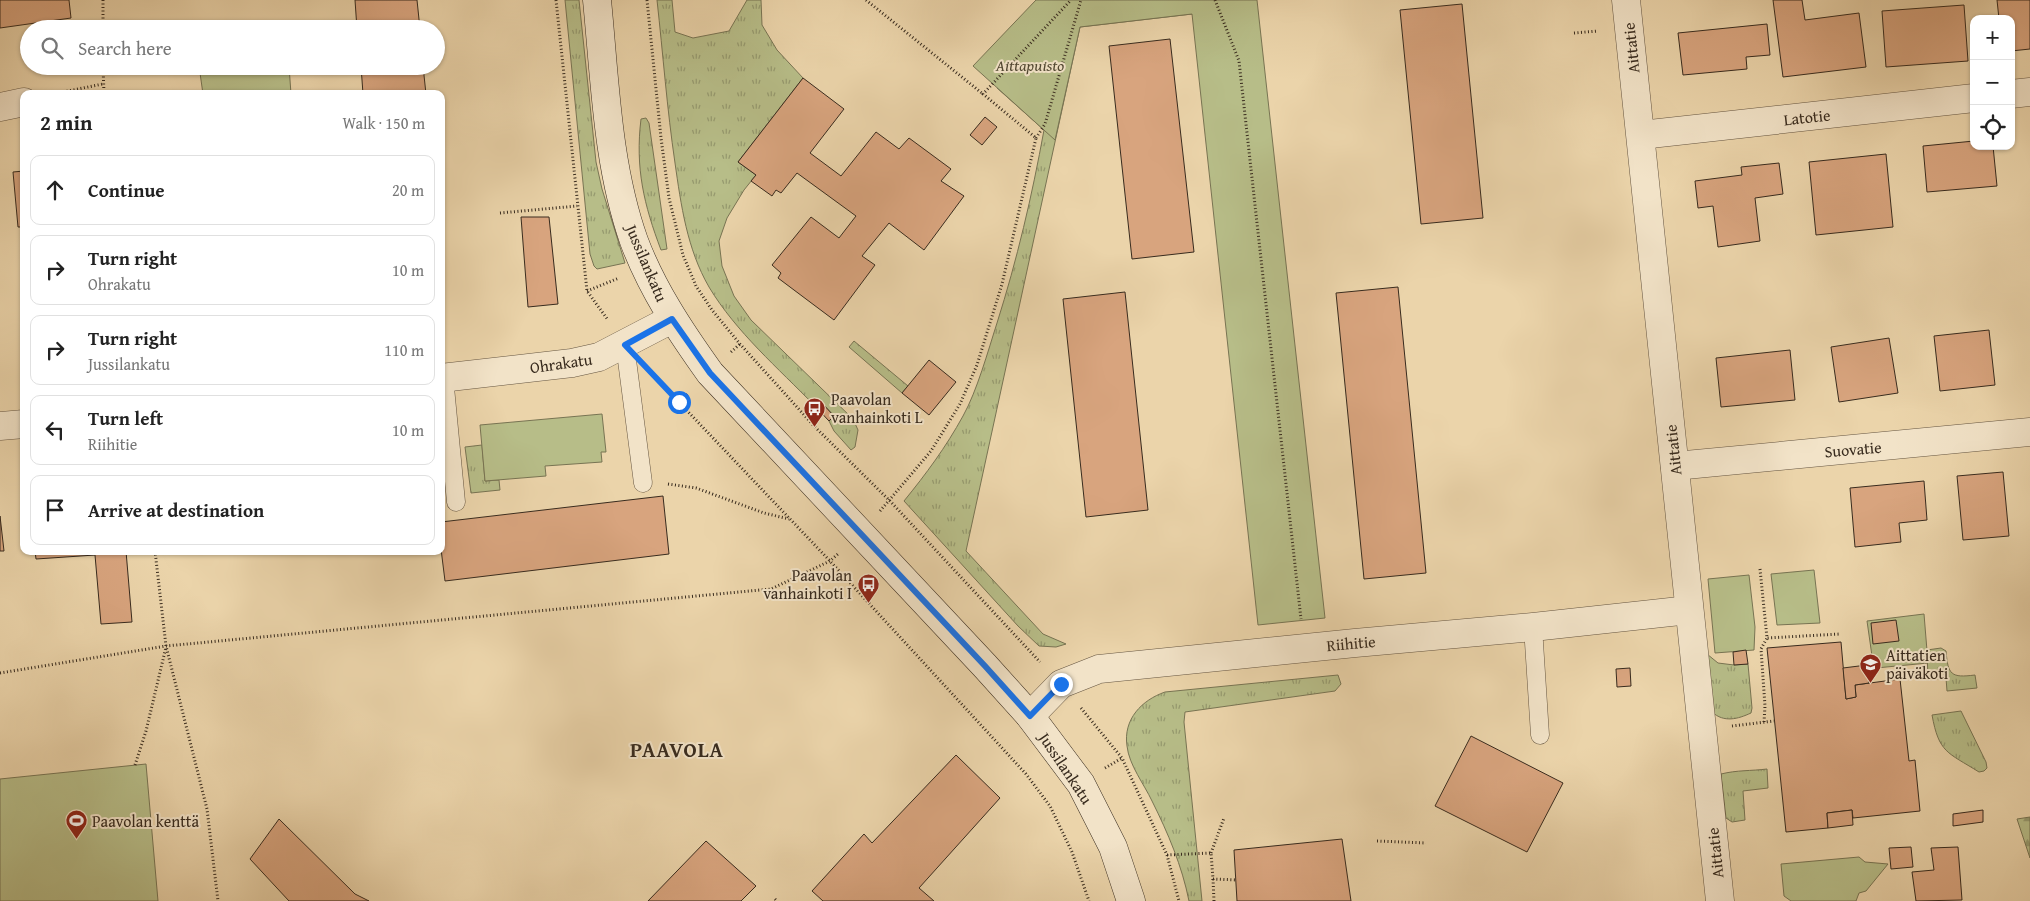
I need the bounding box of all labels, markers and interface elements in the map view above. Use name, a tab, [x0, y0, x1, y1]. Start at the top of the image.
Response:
map controls	[1970, 15, 2015, 150]
button: +	[1970, 15, 2015, 60]
search box	[20, 20, 445, 75]
street label: Aittatie	[1616, 22, 1646, 74]
icon: search	[38, 34, 66, 62]
text: Search here	[78, 34, 172, 62]
park label: Aittapuisto	[995, 53, 1064, 77]
button: −	[1970, 60, 2015, 105]
street label: Latotie	[1782, 103, 1832, 131]
button: locate	[1970, 105, 2015, 150]
text: 2 min	[40, 107, 92, 138]
text: Walk · 150 m	[342, 111, 425, 135]
icon: ahead	[41, 176, 69, 204]
text: Continue	[88, 176, 165, 204]
text: 20 m	[392, 178, 424, 202]
street label: Jussilankatu	[619, 219, 674, 306]
text: Turn right	[88, 244, 177, 272]
icon: right	[41, 256, 69, 284]
text: 10 m	[392, 258, 424, 282]
text: Ohrakatu	[88, 272, 151, 296]
text: Turn right	[88, 324, 177, 352]
icon: right	[41, 336, 69, 364]
text: 110 m	[384, 338, 424, 362]
street label: Ohrakatu	[528, 347, 594, 379]
text: Jussilankatu	[88, 352, 170, 376]
place label: Paavolan vanhainkoti L	[831, 387, 923, 429]
route start	[668, 391, 691, 414]
bus stop icon: Paavolan vanhainkoti L	[803, 396, 827, 427]
text: Turn left	[88, 404, 163, 432]
icon: left	[41, 416, 69, 444]
text: 10 m	[392, 418, 424, 442]
street label: Aittatie	[1658, 424, 1688, 476]
text: Riihitie	[88, 432, 137, 456]
street label: Suovatie	[1823, 435, 1883, 463]
icon: arrive	[41, 496, 69, 524]
text: Arrive at destination	[88, 496, 264, 524]
place label: Paavolan vanhainkoti I	[763, 563, 852, 605]
bus stop icon: Paavolan vanhainkoti I	[856, 572, 880, 603]
street label: Riihitie	[1325, 629, 1377, 657]
place label: Aittatien päiväkoti	[1886, 643, 1949, 685]
school or university icon: Aittatien päiväkoti	[1858, 652, 1882, 683]
route end	[1050, 673, 1073, 696]
street label: Jussilankatu	[1032, 726, 1099, 809]
district label: PAAVOLA	[630, 734, 724, 765]
sports icon: Paavolan kenttä	[64, 809, 88, 840]
place label: Paavolan kenttä	[92, 809, 199, 833]
street label: Aittatie	[1700, 827, 1730, 879]

